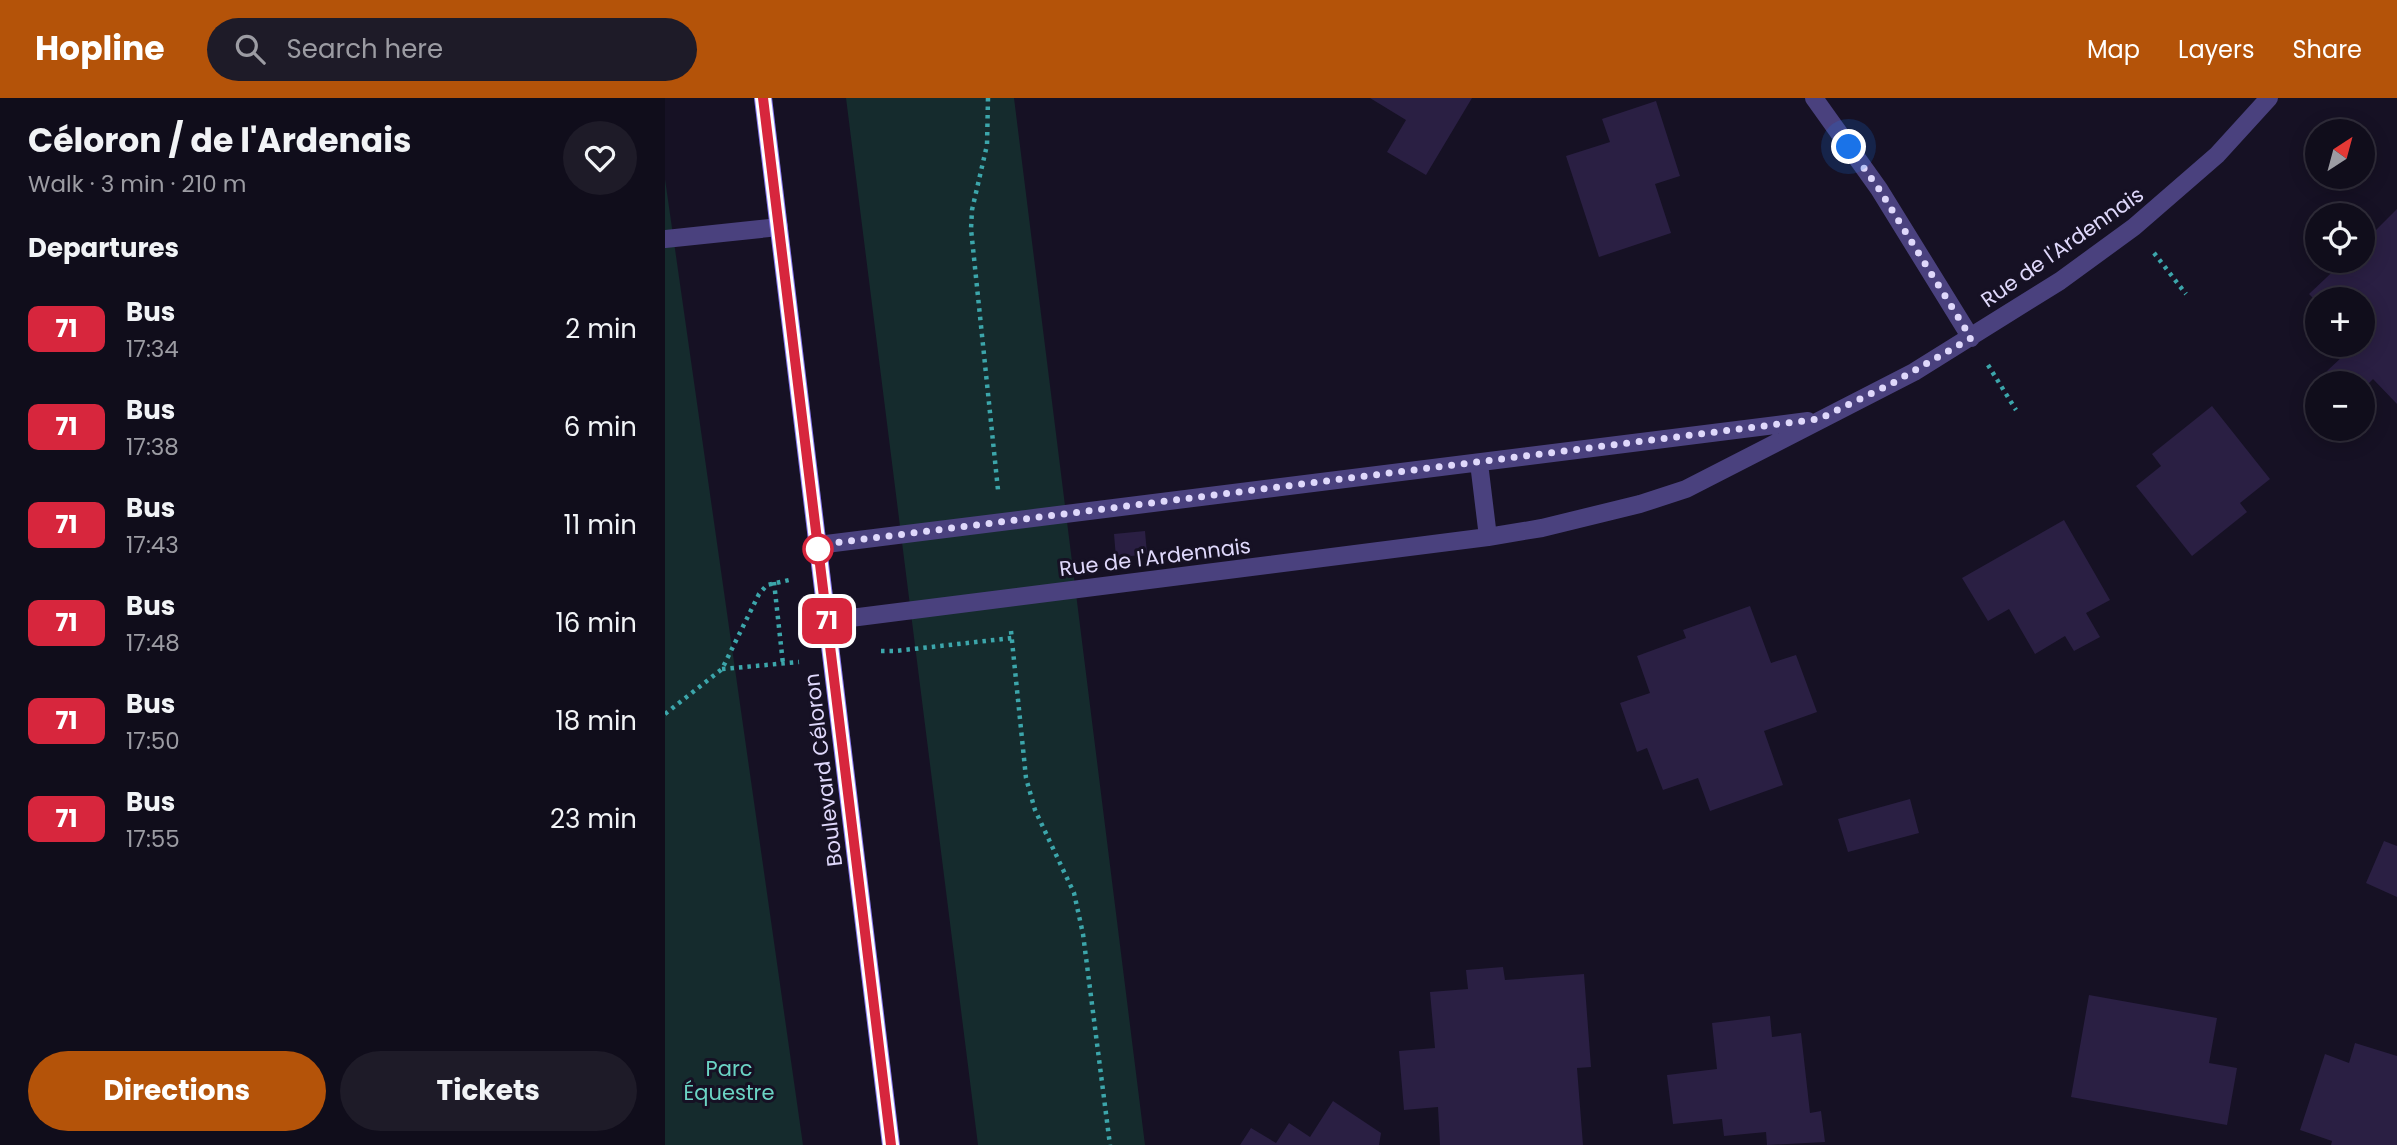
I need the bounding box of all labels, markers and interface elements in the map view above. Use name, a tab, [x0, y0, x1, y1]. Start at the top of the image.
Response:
search box	[207, 18, 697, 81]
text: Hopline	[35, 25, 165, 72]
icon: search	[231, 30, 269, 68]
text: Search here	[287, 31, 443, 67]
text: Map	[2087, 33, 2140, 66]
text: Layers	[2178, 33, 2254, 66]
text: Share	[2292, 33, 2362, 66]
text: Céloron / de l'Ardenais	[28, 117, 411, 164]
north arrow	[2305, 119, 2375, 189]
map controls	[2305, 119, 2375, 441]
button: heart	[563, 121, 637, 195]
your location	[1831, 129, 1866, 164]
text: Walk · 3 min · 210 m	[28, 168, 246, 200]
street label: Rue de l'Ardennais	[1975, 180, 2149, 314]
button: locate	[2305, 203, 2375, 273]
text: Departures	[28, 230, 179, 266]
button: +	[2305, 287, 2375, 357]
text: Bus	[126, 294, 175, 330]
text: 2 min	[565, 311, 637, 347]
text: 71	[56, 312, 77, 345]
text: 17:34	[126, 333, 179, 365]
button: −	[2305, 371, 2375, 441]
text: Bus	[126, 392, 175, 428]
text: 6 min	[564, 409, 637, 445]
text: 71	[56, 410, 77, 443]
text: 17:38	[126, 431, 179, 463]
text: Bus	[126, 490, 175, 526]
text: 11 min	[564, 507, 637, 543]
text: 71	[56, 508, 77, 541]
text: 17:43	[126, 529, 179, 561]
street label: Rue de l'Ardennais	[1058, 531, 1252, 583]
unlabelled marker	[803, 534, 833, 564]
text: Bus	[126, 588, 175, 624]
line badge: 71	[795, 598, 859, 644]
text: 71	[816, 604, 838, 637]
text: 16 min	[555, 605, 637, 641]
text: 71	[56, 606, 77, 639]
text: 17:48	[126, 627, 180, 659]
street label: Boulevard Céloron	[797, 672, 849, 868]
text: Bus	[126, 686, 175, 722]
text: 18 min	[556, 703, 637, 739]
text: 71	[56, 704, 77, 737]
text: 17:50	[126, 725, 180, 757]
text: Bus	[126, 784, 175, 820]
text: 23 min	[550, 801, 637, 837]
text: 71	[56, 802, 77, 835]
text: 17:55	[126, 823, 180, 855]
button: Directions	[28, 1051, 326, 1131]
button: Tickets	[340, 1051, 637, 1131]
park label: Parc Équestre	[684, 1054, 774, 1107]

